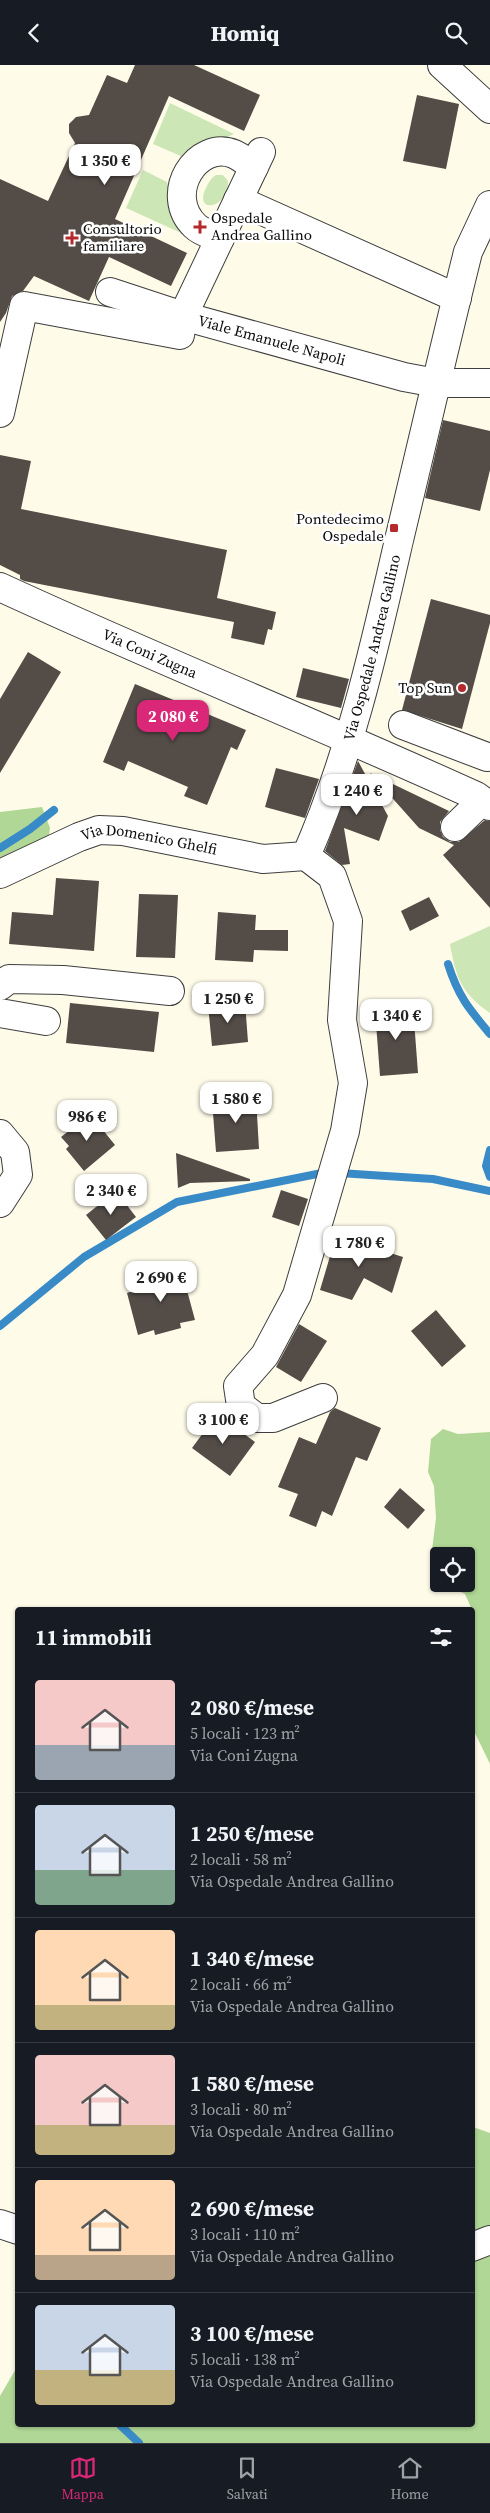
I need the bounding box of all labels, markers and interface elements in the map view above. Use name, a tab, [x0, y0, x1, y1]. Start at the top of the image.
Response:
text: Homiq	[211, 18, 279, 48]
icon: back	[20, 19, 48, 47]
icon: search	[442, 19, 470, 47]
pin: 1 350 €	[59, 143, 151, 186]
text: 1 350 €	[80, 149, 130, 171]
place label: Ospedale Andrea Gallino	[211, 207, 312, 245]
place label: Consultorio familiare	[83, 218, 162, 256]
marker: Ospedale Andrea Gallino	[193, 220, 207, 234]
marker: Consultorio familiare	[65, 231, 79, 245]
street label: Viale Emanuele Napoli	[196, 310, 348, 370]
place label: Pontedecimo Ospedale	[296, 508, 384, 546]
marker: Pontedecimo Ospedale	[388, 522, 400, 534]
street label: Via Ospedale Andrea Gallino	[338, 552, 405, 743]
street label: Via Coni Zugna	[99, 623, 201, 683]
place label: Top Sun	[398, 677, 452, 698]
marker: Top Sun	[456, 682, 468, 694]
pin: 2 080 €	[127, 699, 219, 742]
text: 2 080 €	[148, 705, 198, 727]
pin: 1 240 €	[311, 773, 403, 816]
text: 1 240 €	[332, 779, 382, 801]
street label: Via Domenico Ghelfi	[78, 818, 219, 860]
pin: 1 250 €	[182, 981, 274, 1024]
text: 1 250 €	[203, 987, 253, 1009]
pin: 1 340 €	[350, 999, 442, 1041]
text: 1 340 €	[371, 1004, 421, 1026]
pin: 1 580 €	[190, 1081, 282, 1124]
text: 1 580 €	[211, 1087, 261, 1109]
pin: 986 €	[52, 1099, 122, 1142]
text: 986 €	[68, 1105, 106, 1127]
pin: 2 340 €	[65, 1173, 157, 1216]
text: 2 340 €	[86, 1179, 136, 1201]
pin: 1 780 €	[313, 1225, 405, 1268]
text: 1 780 €	[334, 1231, 384, 1253]
pin: 2 690 €	[115, 1261, 207, 1303]
text: 2 690 €	[136, 1266, 186, 1288]
pin: 3 100 €	[177, 1403, 269, 1445]
text: 3 100 €	[198, 1408, 248, 1430]
map controls	[430, 1547, 475, 1592]
button: locate	[430, 1547, 475, 1592]
text: 11 immobili	[35, 1623, 152, 1652]
icon: filters	[427, 1623, 455, 1651]
text: 2 080 €/mese	[190, 1693, 314, 1722]
icon: home	[75, 1700, 135, 1760]
text: 5 locali · 123 m²	[190, 1722, 300, 1744]
text: Via Coni Zugna	[190, 1744, 298, 1766]
text: 1 250 €/mese	[190, 1819, 314, 1848]
icon: home	[75, 1825, 135, 1885]
text: 2 locali · 58 m²	[190, 1848, 292, 1870]
text: Via Ospedale Andrea Gallino	[190, 1870, 394, 1892]
text: 1 340 €/mese	[190, 1944, 314, 1973]
icon: home	[75, 1950, 135, 2010]
text: 2 locali · 66 m²	[190, 1973, 292, 1995]
text: Via Ospedale Andrea Gallino	[190, 1995, 394, 2017]
text: 1 580 €/mese	[190, 2069, 314, 2098]
icon: home	[75, 2075, 135, 2135]
text: 3 locali · 80 m²	[190, 2098, 292, 2120]
text: Via Ospedale Andrea Gallino	[190, 2120, 394, 2142]
text: 2 690 €/mese	[190, 2194, 314, 2223]
icon: home	[75, 2200, 135, 2260]
text: 3 locali · 110 m²	[190, 2223, 300, 2245]
text: Via Ospedale Andrea Gallino	[190, 2245, 394, 2267]
text: 3 100 €/mese	[190, 2319, 314, 2348]
icon: home	[75, 2325, 135, 2385]
text: 5 locali · 138 m²	[190, 2348, 300, 2370]
text: Via Ospedale Andrea Gallino	[190, 2370, 394, 2392]
tab: Mappa	[61, 2454, 104, 2504]
tab: Salvati	[227, 2454, 268, 2504]
tab: Home	[390, 2454, 429, 2504]

